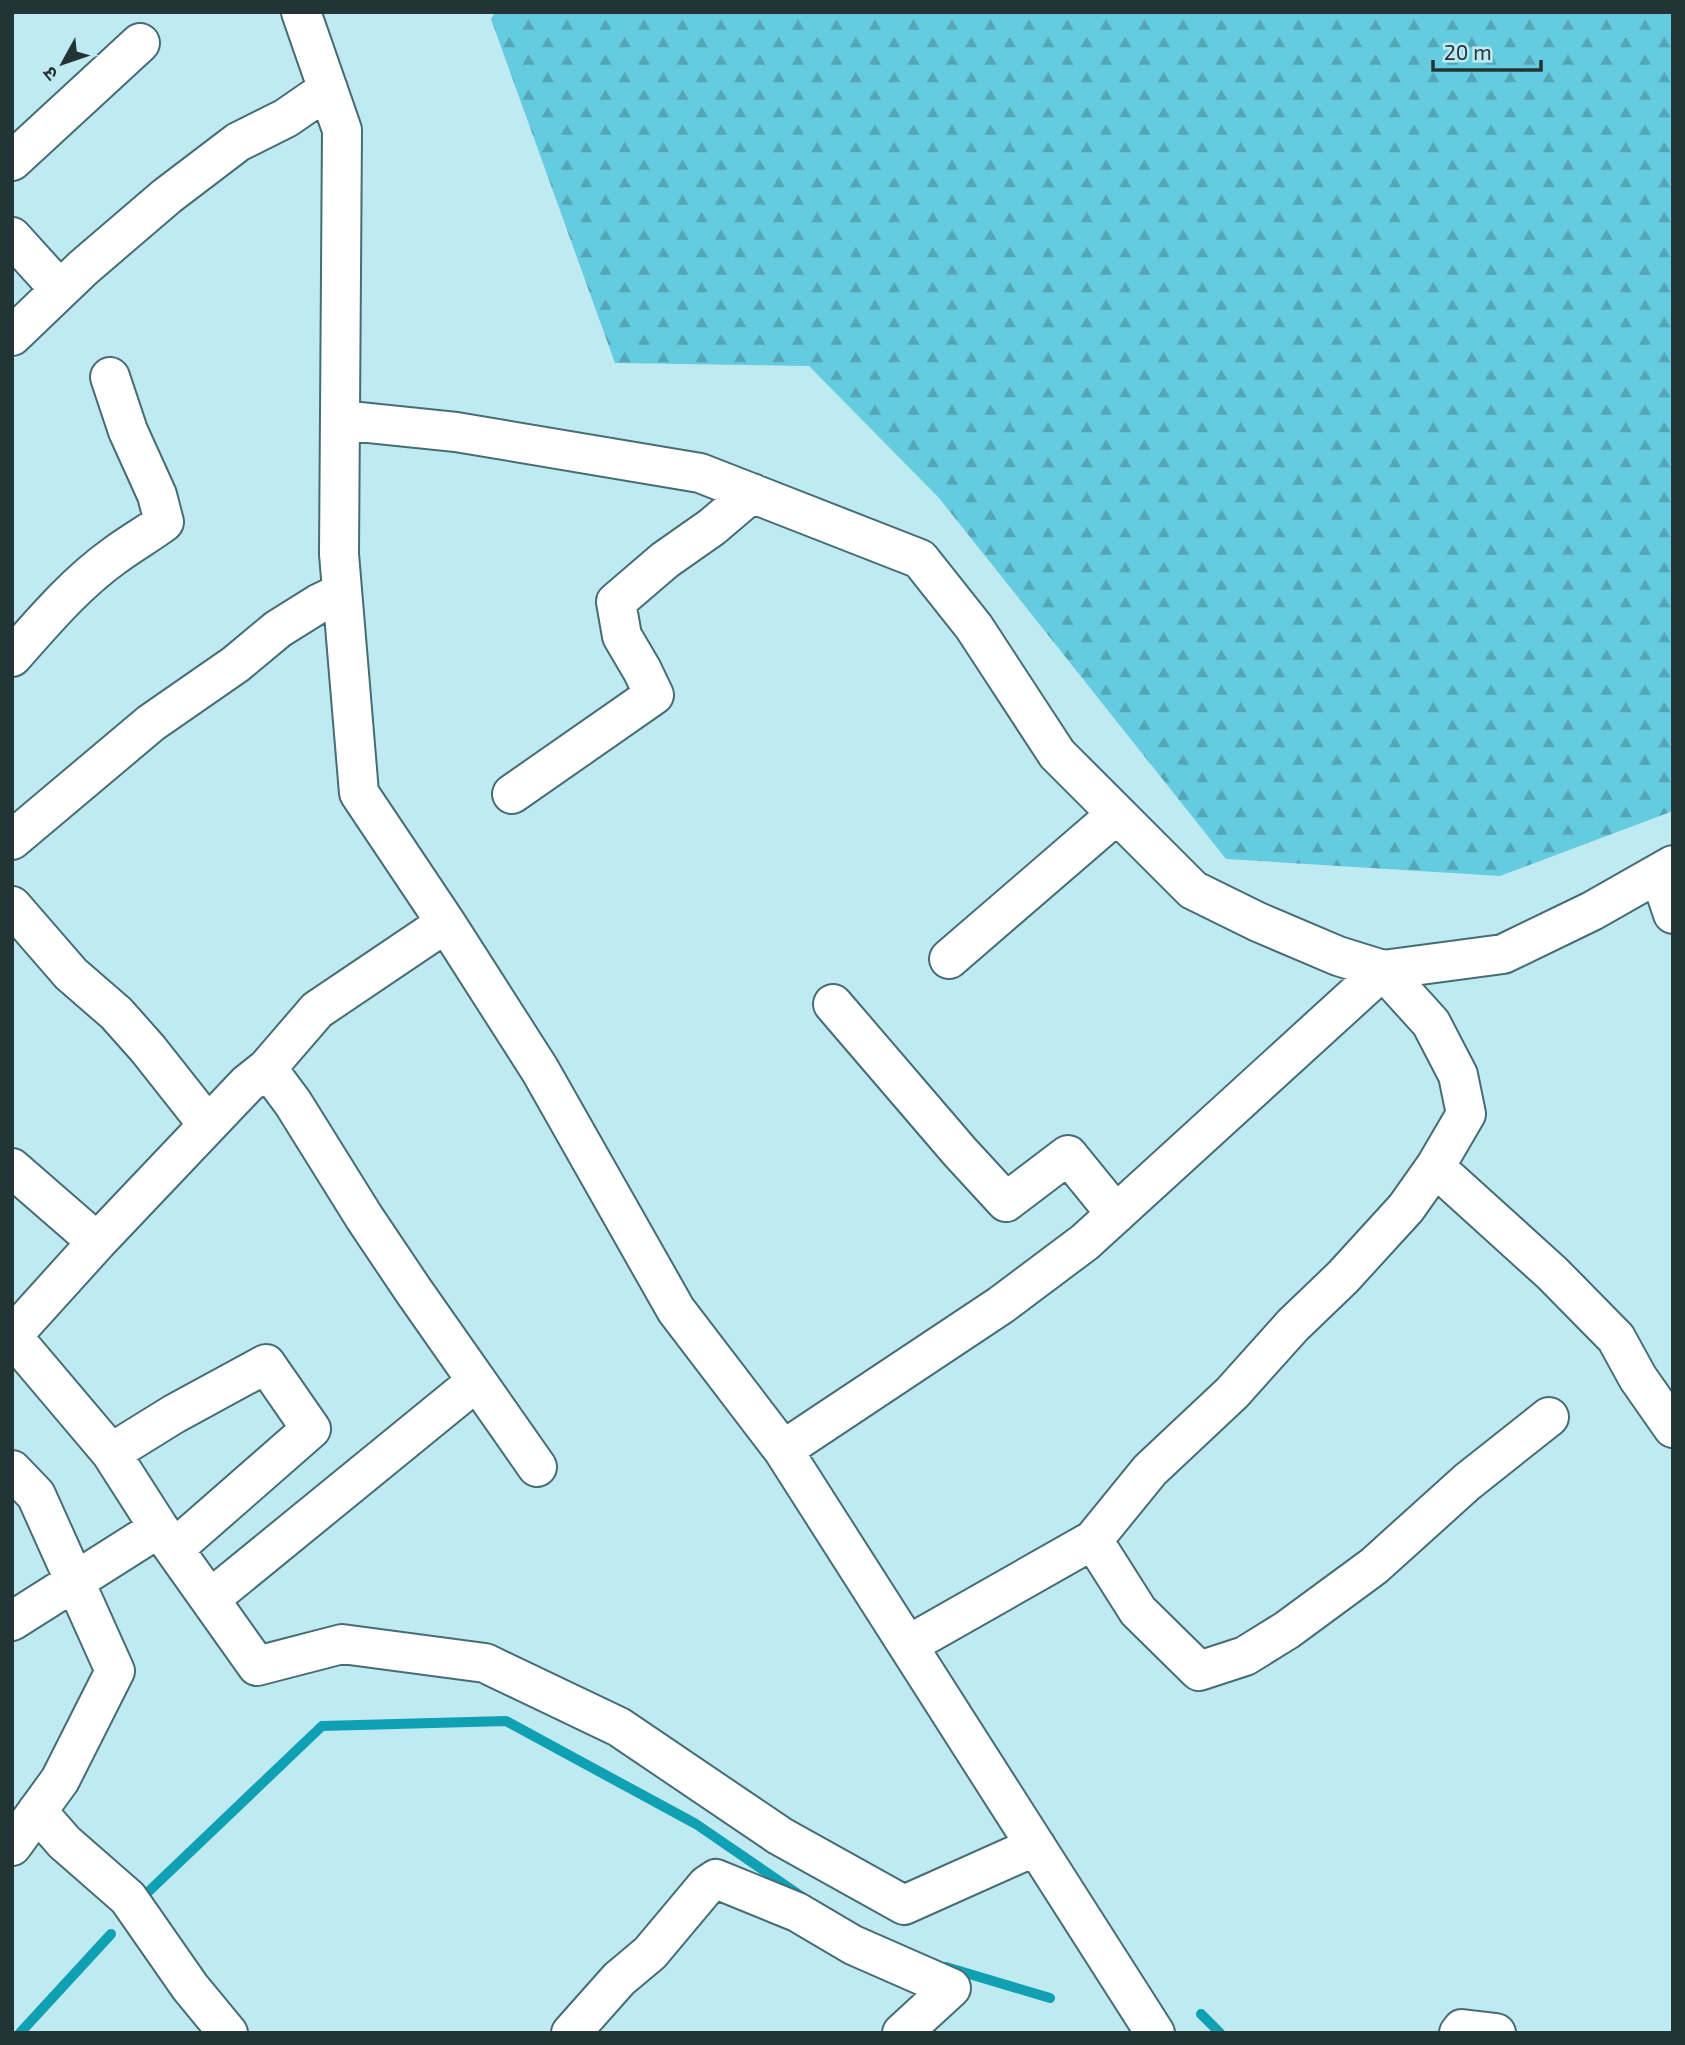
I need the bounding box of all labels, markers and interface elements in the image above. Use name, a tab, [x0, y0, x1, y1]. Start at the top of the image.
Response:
north arrow	[28, 28, 98, 98]
scale bar	[1433, 28, 1542, 72]
text: 20 m	[1444, 39, 1492, 64]
text: उ	[37, 62, 62, 86]

